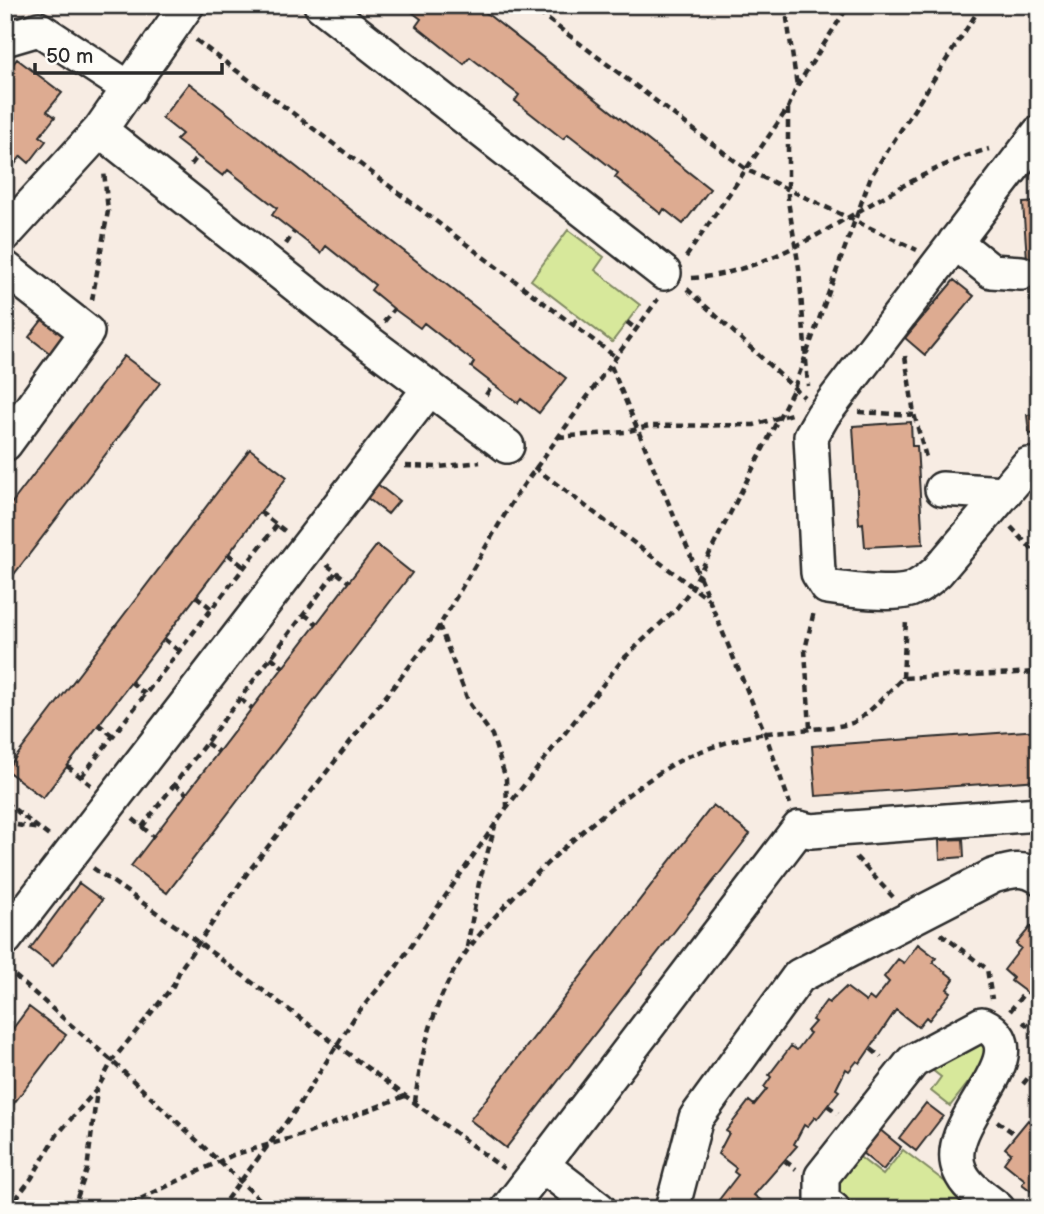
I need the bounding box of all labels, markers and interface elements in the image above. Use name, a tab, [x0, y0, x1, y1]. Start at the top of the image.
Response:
scale bar	[35, 32, 222, 76]
text: 50 m	[46, 44, 93, 69]

